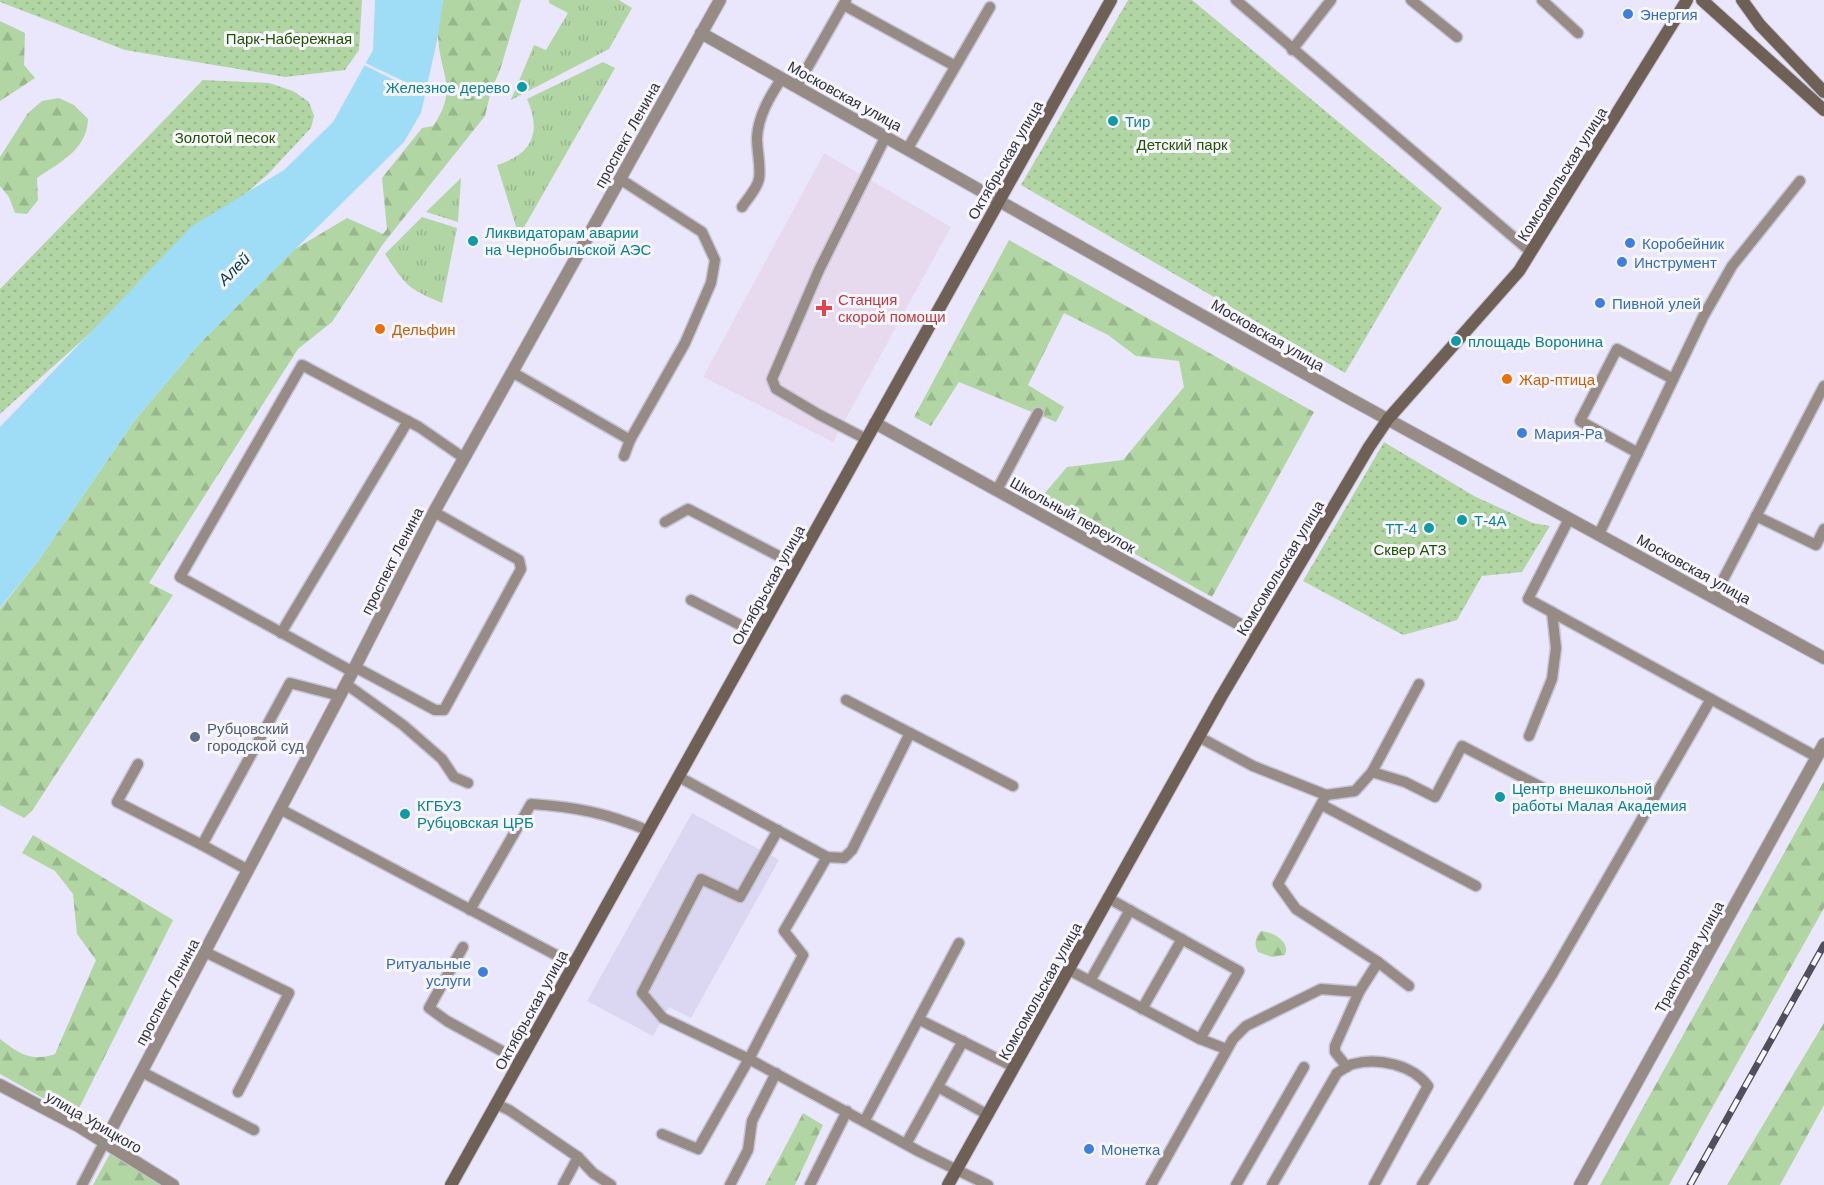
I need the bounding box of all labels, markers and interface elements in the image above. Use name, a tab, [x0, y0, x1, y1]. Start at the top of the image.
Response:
place label: Энергия	[1640, 6, 1698, 23]
marker: Энергия	[1621, 7, 1635, 21]
park label: Парк-Набережная	[226, 30, 352, 47]
street label: Московская улица	[785, 58, 906, 135]
place label: Железное дерево	[386, 79, 510, 96]
street label: проспект Ленина	[591, 79, 663, 191]
marker: Железное дерево	[515, 80, 529, 94]
street label: Октябрьская улица	[964, 97, 1046, 222]
street label: Комсомольская улица	[1514, 103, 1611, 244]
place label: Тир	[1125, 113, 1150, 130]
marker: Тир	[1106, 114, 1120, 128]
park label: Золотой песок	[175, 129, 276, 146]
park label: Детский парк	[1136, 136, 1228, 153]
place label: Ликвидаторам аварии на Чернобыльской АЭС	[485, 224, 652, 258]
marker: Ликвидаторам аварии на Чернобыльской АЭС	[466, 234, 480, 248]
place label: Коробейник	[1642, 235, 1725, 252]
marker: Коробейник	[1623, 236, 1637, 250]
water label: Алей	[214, 250, 253, 289]
place label: Инструмент	[1634, 254, 1717, 271]
marker: Инструмент	[1615, 255, 1629, 269]
place label: Станция скорой помощи	[838, 291, 946, 325]
place label: Пивной улей	[1612, 295, 1701, 312]
street label: Московская улица	[1208, 296, 1328, 375]
marker: Пивной улей	[1593, 296, 1607, 310]
marker: Станция скорой помощи	[815, 299, 833, 317]
place label: Дельфин	[392, 321, 456, 338]
marker: Дельфин	[373, 322, 387, 336]
place label: площадь Воронина	[1468, 333, 1604, 350]
marker: площадь Воронина	[1449, 334, 1463, 348]
place label: Жар-птица	[1519, 371, 1596, 388]
marker: Жар-птица	[1500, 372, 1514, 386]
place label: Мария-Ра	[1534, 425, 1603, 442]
marker: Мария-Ра	[1515, 426, 1529, 440]
street label: Школьный переулок	[1007, 473, 1139, 557]
street label: Комсомольская улица	[1233, 497, 1327, 639]
street label: проспект Ленина	[358, 504, 427, 617]
place label: Т-4А	[1474, 512, 1507, 529]
marker: Т-4А	[1455, 513, 1469, 527]
place label: ТТ-4	[1385, 520, 1417, 537]
marker: ТТ-4	[1422, 521, 1436, 535]
street label: Октябрьская улица	[728, 522, 808, 648]
street label: Московская улица	[1634, 531, 1755, 608]
park label: Сквер АТЗ	[1374, 541, 1446, 558]
place label: Рубцовский городской суд	[207, 720, 304, 754]
marker: Рубцовский городской суд	[188, 730, 202, 744]
place label: Центр внешкольной работы Малая Академия	[1512, 780, 1687, 814]
marker: Центр внешкольной работы Малая Академия	[1493, 790, 1507, 804]
place label: КГБУЗ Рубцовская ЦРБ	[417, 797, 534, 831]
marker: КГБУЗ Рубцовская ЦРБ	[398, 807, 412, 821]
street label: Тракторная улица	[1651, 898, 1727, 1016]
street label: Комсомольская улица	[995, 919, 1085, 1063]
street label: проспект Ленина	[132, 935, 203, 1048]
street label: Октябрьская улица	[491, 947, 571, 1073]
place label: Ритуальные услуги	[386, 955, 471, 989]
marker: Ритуальные услуги	[476, 965, 490, 979]
street label: улица Урицкого	[43, 1088, 145, 1156]
place label: Монетка	[1101, 1141, 1161, 1158]
marker: Монетка	[1082, 1142, 1096, 1156]

